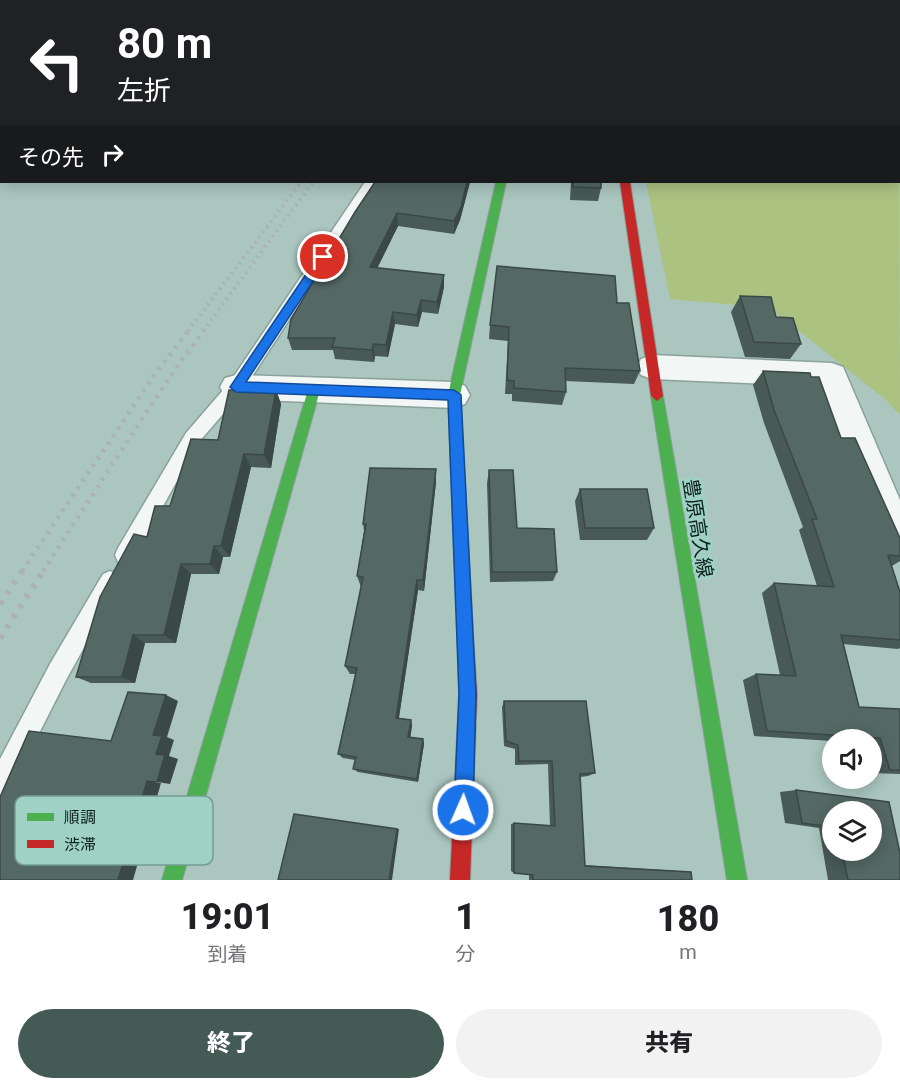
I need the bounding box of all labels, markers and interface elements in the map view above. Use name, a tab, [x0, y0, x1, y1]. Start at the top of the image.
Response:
text: 80 m	[117, 19, 212, 68]
icon: left	[18, 24, 96, 102]
text: 左折	[117, 75, 171, 107]
icon: right	[96, 138, 129, 171]
text: その先	[18, 145, 84, 170]
pin	[297, 231, 348, 282]
icon: arrive	[306, 240, 339, 273]
street label: 豊原高久線	[678, 477, 718, 579]
map controls	[822, 729, 882, 861]
button: sound	[822, 729, 882, 789]
position arrow	[431, 778, 495, 842]
legend	[15, 796, 213, 865]
button: layers	[822, 801, 882, 861]
text: 順調	[64, 808, 96, 827]
text: 渋滞	[64, 835, 96, 854]
text: 19:01	[181, 896, 274, 938]
text: 1	[455, 896, 476, 938]
text: 180	[657, 898, 719, 940]
text: m	[679, 940, 697, 964]
text: 到着	[208, 942, 248, 966]
text: 分	[456, 942, 476, 966]
button: 終了	[18, 1009, 444, 1078]
button: 共有	[456, 1009, 882, 1078]

